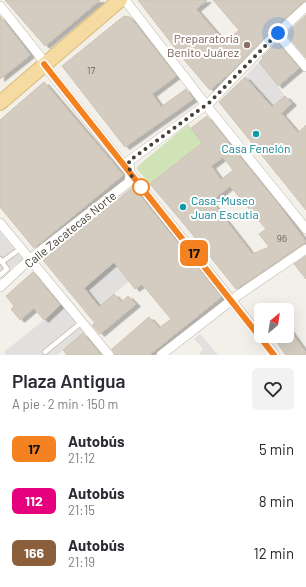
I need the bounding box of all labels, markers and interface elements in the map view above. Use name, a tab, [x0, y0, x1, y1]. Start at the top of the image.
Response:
your location	[268, 23, 288, 43]
place label: Preparatoria Benito Juárez	[167, 31, 239, 59]
marker: Preparatoria Benito Juárez	[242, 40, 252, 50]
house number: 17	[87, 64, 95, 76]
marker: Casa Fenelón	[251, 129, 261, 139]
place label: Casa Fenelón	[222, 141, 290, 155]
unlabelled marker	[132, 178, 150, 196]
street label: Calle Zacatecas Norte	[21, 188, 119, 270]
place label: Casa-Museo Juan Escutia	[191, 193, 259, 221]
marker: Casa-Museo Juan Escutia	[178, 202, 188, 212]
house number: 96	[277, 232, 287, 244]
line badge: 17	[176, 240, 212, 266]
text: 17	[188, 244, 200, 261]
north arrow	[254, 303, 294, 343]
map controls	[254, 303, 294, 343]
button: heart	[252, 368, 294, 410]
text: Plaza Antigua	[12, 369, 125, 392]
text: A pie · 2 min · 150 m	[12, 396, 118, 412]
text: Autobús	[68, 432, 124, 450]
text: 17	[28, 440, 40, 457]
text: 5 min	[259, 440, 294, 458]
text: 21:12	[68, 450, 95, 466]
text: Autobús	[68, 484, 124, 502]
text: 112	[25, 492, 43, 509]
text: 8 min	[259, 492, 294, 510]
text: 21:15	[68, 502, 95, 518]
text: Autobús	[68, 536, 124, 554]
text: 166	[24, 544, 44, 561]
text: 12 min	[253, 544, 294, 562]
text: 21:19	[68, 554, 95, 570]

